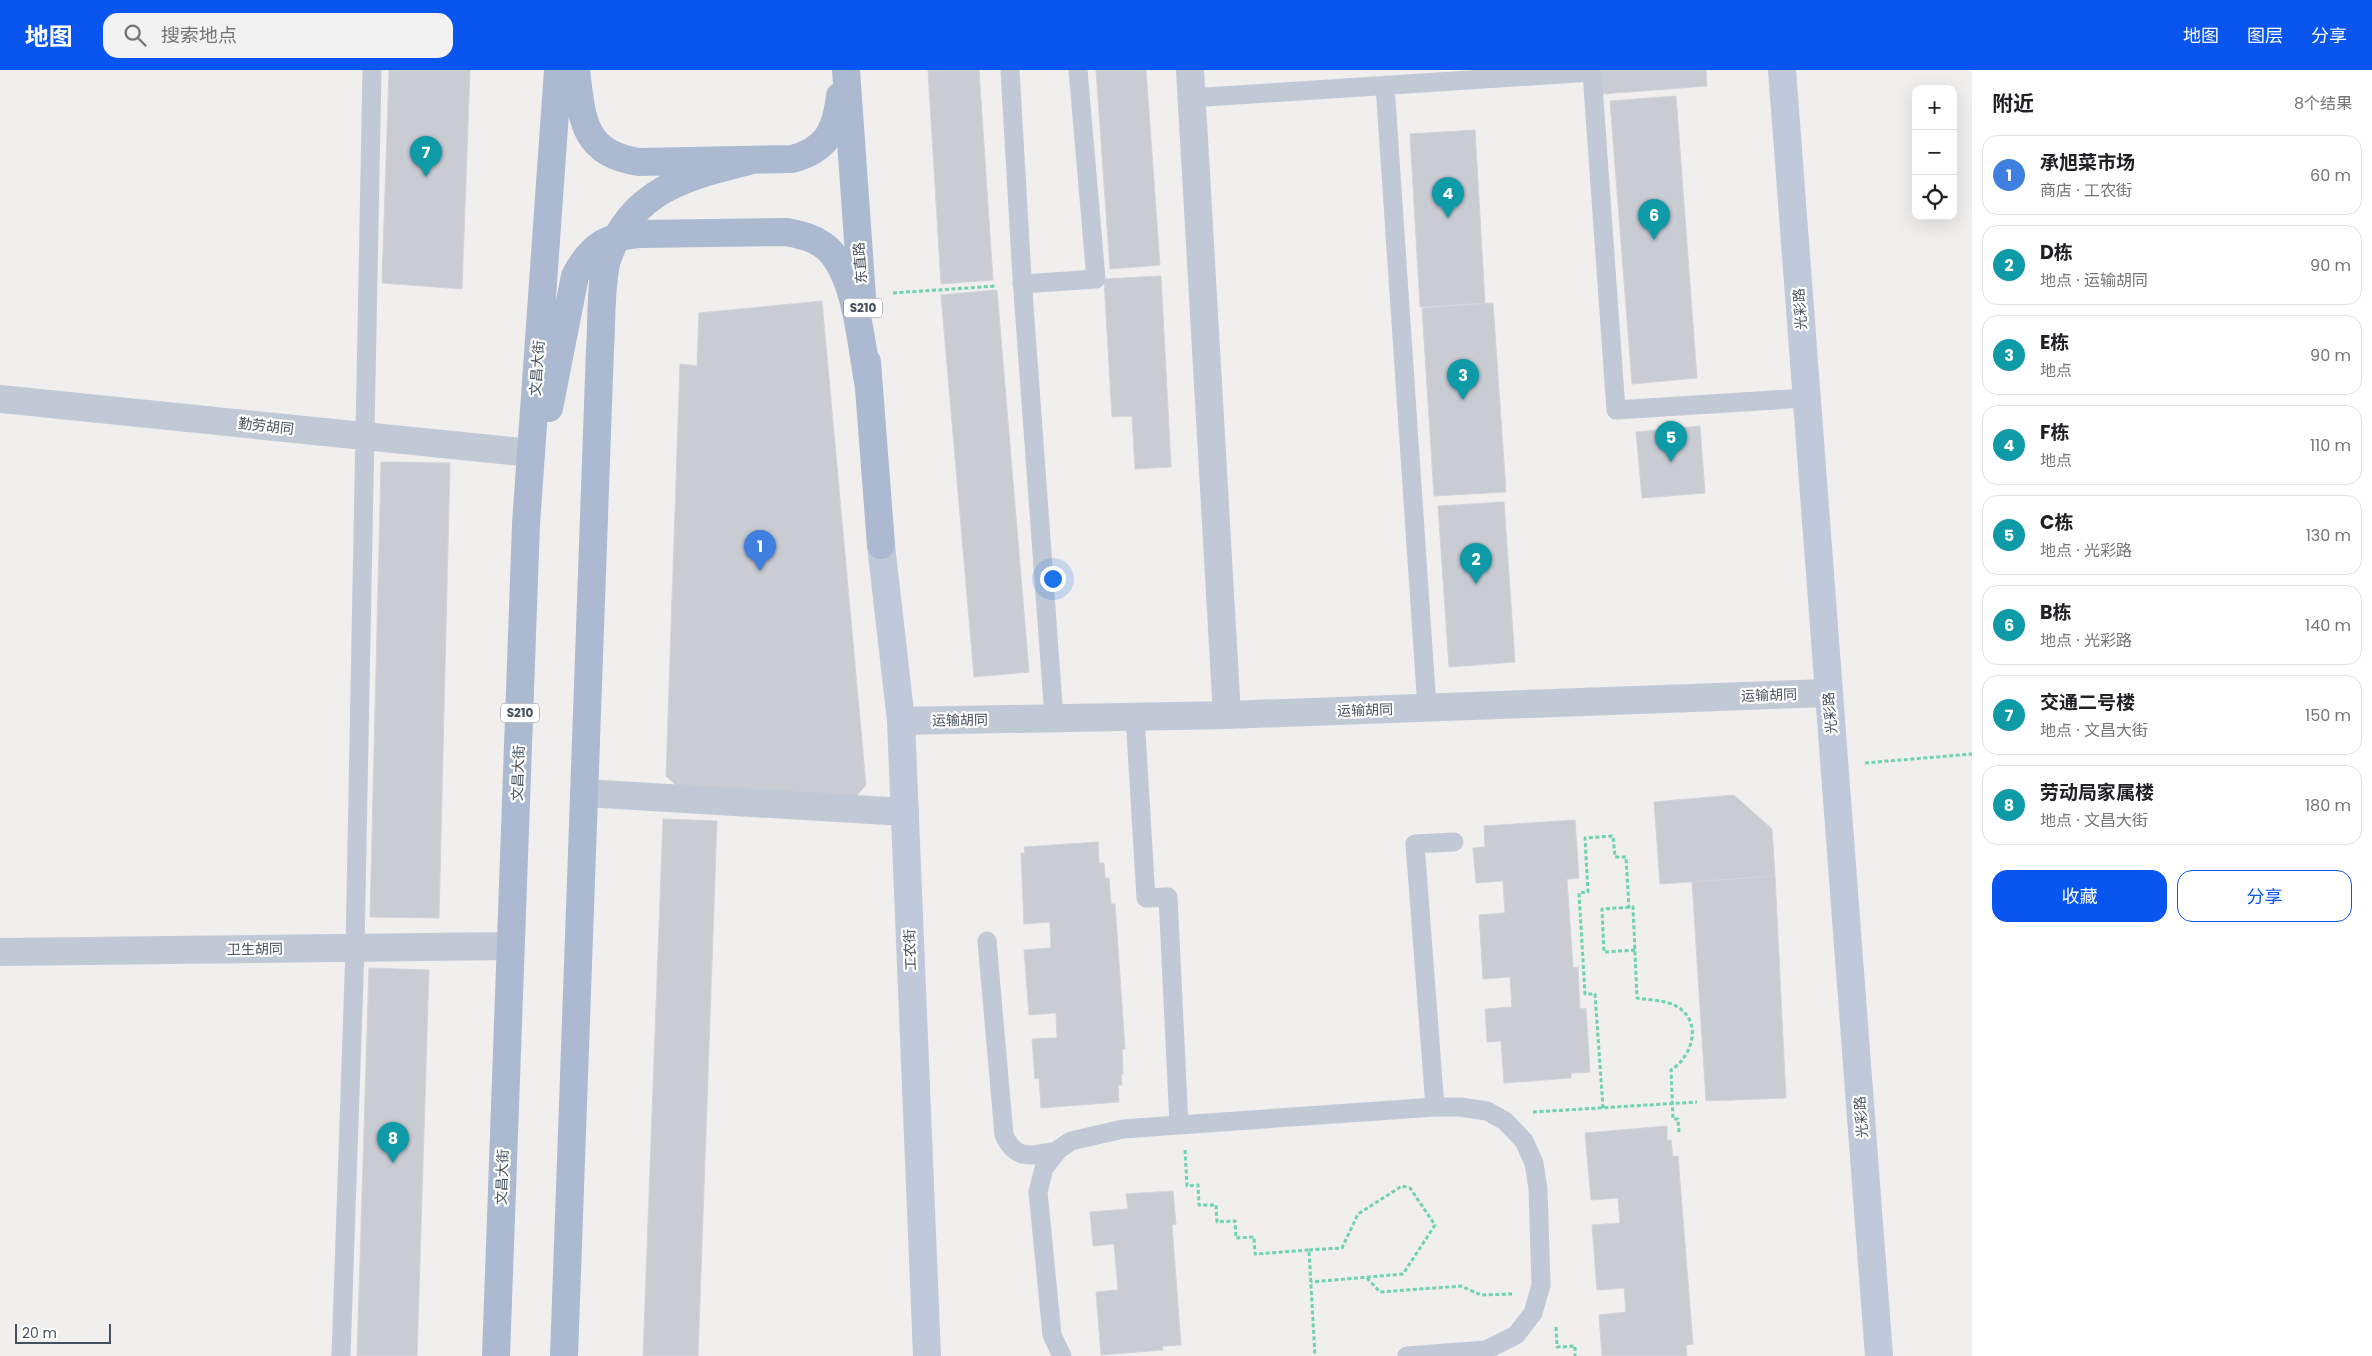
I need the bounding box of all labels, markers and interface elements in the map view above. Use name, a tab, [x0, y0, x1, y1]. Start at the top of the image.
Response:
search box	[103, 13, 453, 58]
text: 地图	[25, 20, 73, 53]
icon: search	[121, 21, 149, 49]
text: 搜索地点	[161, 22, 237, 49]
text: 地图	[2183, 23, 2219, 48]
text: 图层	[2247, 23, 2283, 48]
text: 分享	[2311, 23, 2347, 48]
map controls	[1912, 85, 1957, 220]
button: +	[1912, 85, 1957, 130]
text: 附近	[1992, 89, 2034, 118]
text: 8个结果	[2294, 92, 2352, 115]
button: −	[1912, 130, 1957, 175]
pin: 7	[410, 136, 442, 177]
text: 承旭菜市场	[2040, 149, 2135, 176]
text: 1	[2006, 164, 2012, 187]
text: 60 m	[2310, 164, 2351, 187]
button: locate	[1912, 175, 1957, 220]
pin: 4	[1432, 177, 1464, 218]
text: 商店 · 工农街	[2040, 179, 2132, 202]
pin: 6	[1638, 199, 1670, 240]
text: D栋	[2040, 239, 2073, 266]
street label: 东直路	[849, 241, 871, 285]
text: 2	[2004, 254, 2014, 277]
text: 90 m	[2310, 254, 2351, 277]
text: 地点 · 运输胡同	[2040, 269, 2148, 292]
street label: 光彩路	[1789, 287, 1811, 331]
road number: S210	[844, 298, 882, 318]
text: E栋	[2040, 329, 2069, 356]
street label: 文昌大街	[525, 339, 549, 397]
text: 3	[2004, 344, 2014, 367]
text: 90 m	[2310, 344, 2351, 367]
pin: 3	[1447, 359, 1479, 400]
text: 地点	[2040, 359, 2072, 382]
street label: 勤劳胡同	[237, 413, 295, 439]
text: F栋	[2040, 419, 2069, 446]
pin: 5	[1655, 421, 1687, 462]
text: 4	[2004, 434, 2014, 457]
text: 110 m	[2310, 434, 2351, 457]
text: 地点	[2040, 449, 2072, 472]
text: C栋	[2040, 509, 2073, 536]
text: 5	[2004, 524, 2014, 547]
text: 130 m	[2306, 524, 2351, 547]
pin: 1	[744, 530, 776, 571]
text: 地点 · 光彩路	[2040, 539, 2132, 562]
pin: 2	[1460, 543, 1492, 584]
your location	[1040, 566, 1066, 592]
text: B栋	[2040, 599, 2072, 626]
text: 6	[2004, 614, 2014, 637]
text: 140 m	[2305, 614, 2351, 637]
text: 地点 · 光彩路	[2040, 629, 2132, 652]
street label: 运输胡同	[1741, 684, 1797, 706]
text: 交通二号楼	[2040, 689, 2135, 716]
street label: 光彩路	[1818, 691, 1842, 735]
street label: 运输胡同	[1337, 699, 1393, 721]
road number: S210	[501, 704, 539, 722]
text: 7	[2005, 704, 2013, 727]
text: 150 m	[2305, 704, 2351, 727]
street label: 运输胡同	[932, 710, 988, 730]
text: 地点 · 文昌大街	[2040, 719, 2148, 742]
street label: 文昌大街	[507, 745, 529, 801]
text: 劳动局家属楼	[2040, 779, 2154, 806]
text: 8	[2004, 794, 2014, 817]
text: 180 m	[2305, 794, 2351, 817]
text: 地点 · 文昌大街	[2040, 809, 2148, 832]
button: 收藏	[1992, 870, 2167, 922]
button: 分享	[2177, 870, 2352, 922]
street label: 工农街	[899, 929, 921, 971]
street label: 卫生胡同	[227, 939, 283, 959]
street label: 光彩路	[1850, 1095, 1872, 1139]
pin: 8	[377, 1122, 409, 1163]
street label: 文昌大街	[491, 1149, 513, 1205]
scale bar	[15, 1321, 111, 1344]
text: 20 m	[22, 1323, 57, 1343]

